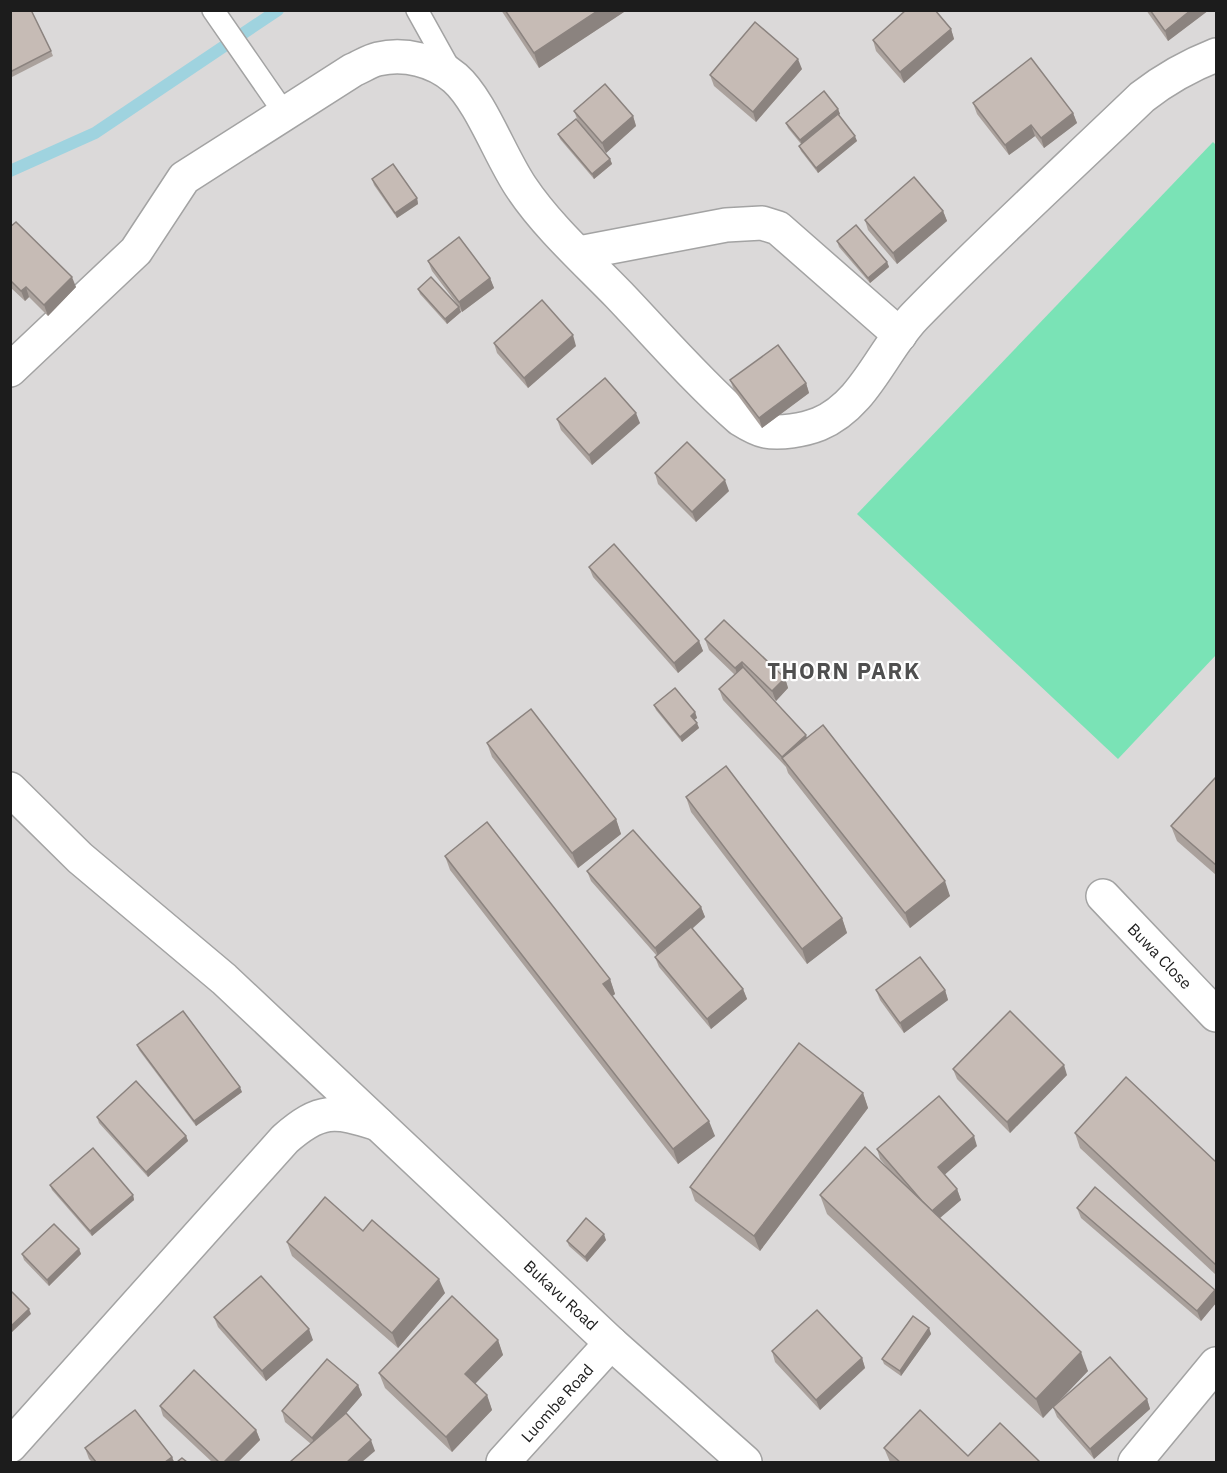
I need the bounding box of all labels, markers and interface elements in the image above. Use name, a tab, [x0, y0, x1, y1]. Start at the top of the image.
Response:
district label: THORN PARK	[767, 656, 921, 685]
street label: Buwa Close	[1124, 919, 1196, 993]
street label: Bukavu Road	[520, 1256, 602, 1334]
street label: Luombe Road	[517, 1360, 597, 1446]

